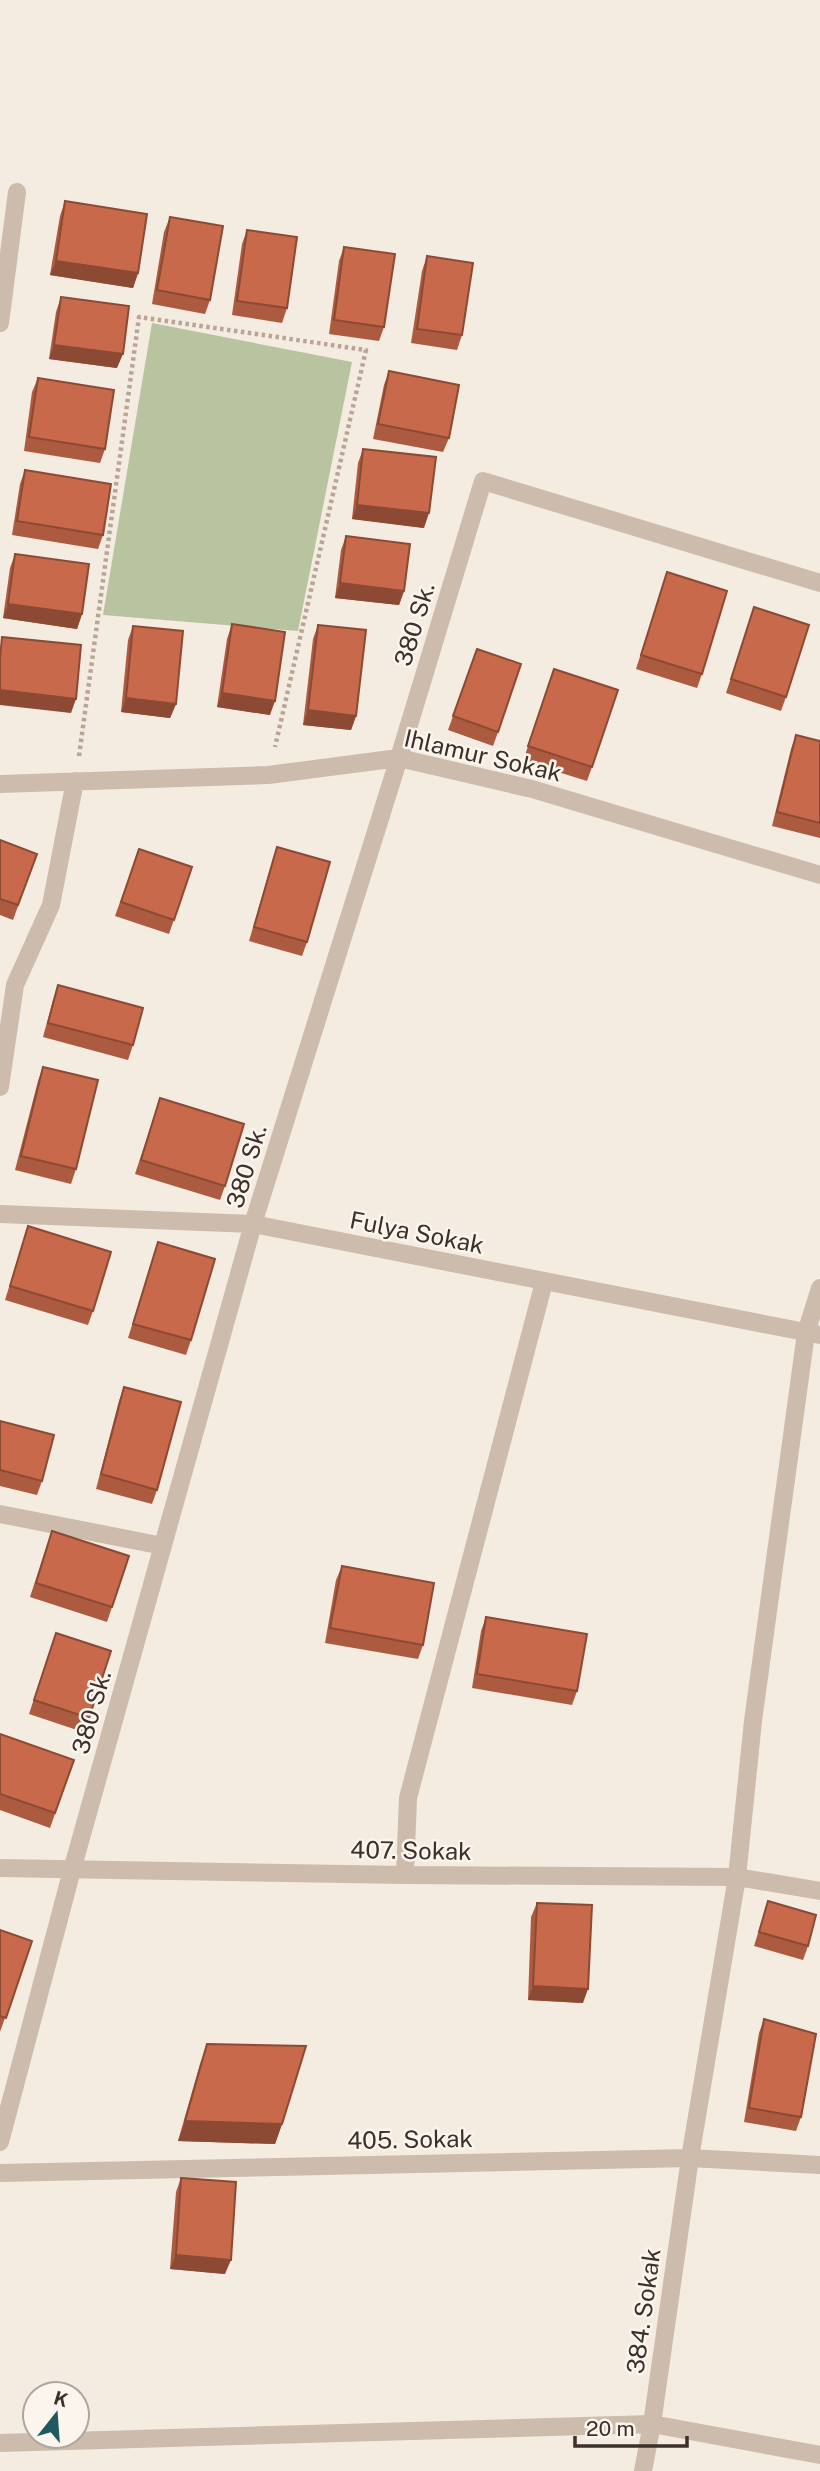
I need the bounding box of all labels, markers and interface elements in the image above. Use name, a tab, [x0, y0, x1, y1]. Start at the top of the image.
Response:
street label: 380 Sk.	[388, 579, 440, 669]
street label: Ihlamur Sokak	[402, 723, 564, 787]
street label: 380 Sk.	[220, 1121, 272, 1211]
street label: Fulya Sokak	[348, 1205, 486, 1259]
street label: 380 Sk.	[66, 1667, 116, 1757]
street label: 407. Sokak	[350, 1835, 472, 1865]
street label: 405. Sokak	[347, 2124, 473, 2154]
street label: 384. Sokak	[620, 2247, 666, 2375]
north arrow	[21, 2380, 91, 2450]
text: K	[51, 2386, 71, 2411]
scale bar	[575, 2404, 687, 2448]
text: 20 m	[586, 2416, 635, 2441]

